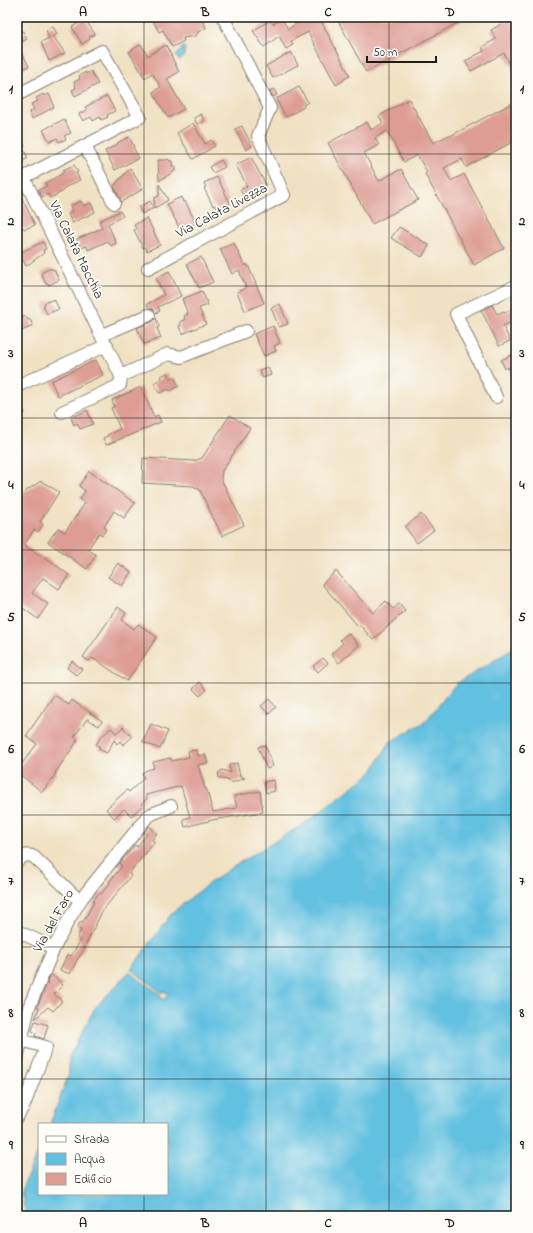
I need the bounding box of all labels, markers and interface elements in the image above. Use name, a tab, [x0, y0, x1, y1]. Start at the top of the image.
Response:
text: A	[79, 3, 87, 22]
text: B	[200, 3, 210, 22]
text: C	[324, 3, 332, 22]
text: D	[444, 3, 455, 22]
scale bar	[367, 38, 436, 64]
text: 50 m	[373, 44, 397, 62]
text: 1	[9, 80, 14, 99]
text: 1	[520, 80, 525, 99]
street label: Via Calata Livezza	[172, 178, 271, 244]
street label: Via Calata Macchia	[43, 196, 109, 303]
text: 2	[7, 212, 15, 231]
text: 2	[518, 212, 526, 231]
text: 3	[7, 344, 14, 363]
text: 3	[518, 344, 525, 363]
text: 4	[7, 476, 14, 495]
text: 4	[518, 476, 525, 495]
text: 5	[7, 608, 15, 627]
text: 5	[518, 608, 526, 627]
text: 6	[7, 740, 14, 759]
text: 6	[518, 740, 525, 759]
text: 7	[8, 872, 14, 891]
text: 7	[519, 872, 525, 891]
street label: Via del Faro	[28, 886, 80, 957]
text: 8	[8, 1004, 14, 1023]
text: 8	[519, 1004, 525, 1023]
legend	[38, 1123, 168, 1195]
text: Strada	[74, 1131, 109, 1149]
text: 9	[8, 1136, 14, 1155]
text: 9	[519, 1136, 525, 1155]
text: Acqua	[74, 1151, 105, 1169]
text: Edificio	[74, 1171, 112, 1189]
text: A	[79, 1214, 87, 1233]
text: B	[200, 1214, 210, 1233]
text: C	[324, 1214, 332, 1233]
text: D	[444, 1214, 455, 1233]

